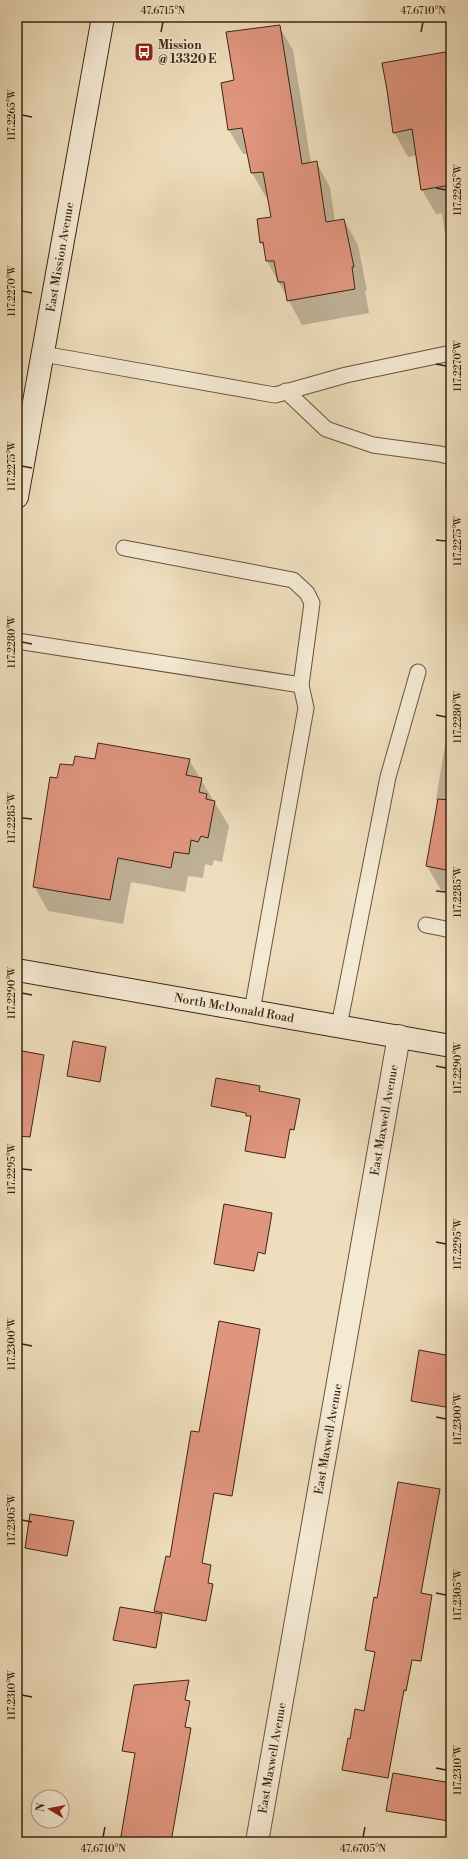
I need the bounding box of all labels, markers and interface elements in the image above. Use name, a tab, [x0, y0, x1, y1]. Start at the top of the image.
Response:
text: 47.6715°N	[141, 5, 186, 17]
text: 47.6710°N	[400, 5, 446, 17]
place label: Mission @ 13320 E	[158, 38, 217, 67]
bus stop icon: Mission @ 13320 E	[133, 41, 155, 63]
text: 117.2265°W	[6, 89, 18, 141]
text: 117.2265°W	[452, 164, 464, 216]
street label: East Mission Avenue	[43, 201, 78, 313]
text: 117.2270°W	[6, 265, 18, 316]
text: 117.2270°W	[452, 340, 464, 391]
text: 117.2275°W	[6, 440, 18, 491]
text: 117.2275°W	[452, 515, 464, 566]
text: 117.2280°W	[6, 615, 18, 668]
text: 117.2280°W	[452, 690, 464, 743]
text: 117.2285°W	[6, 791, 18, 844]
text: 117.2285°W	[452, 865, 464, 918]
text: 117.2290°W	[6, 966, 18, 1019]
street label: North McDonald Road	[173, 991, 295, 1026]
text: 117.2290°W	[452, 1041, 464, 1094]
street label: East Maxwell Avenue	[367, 1063, 402, 1177]
text: 117.2295°W	[6, 1143, 18, 1195]
text: 117.2295°W	[452, 1218, 464, 1270]
text: 117.2300°W	[6, 1317, 18, 1370]
street label: East Maxwell Avenue	[311, 1382, 346, 1496]
text: 117.2300°W	[452, 1392, 464, 1445]
text: 117.2305°W	[6, 1493, 18, 1546]
text: 117.2305°W	[452, 1568, 464, 1621]
text: 117.2310°W	[6, 1669, 18, 1720]
street label: East Maxwell Avenue	[255, 1701, 290, 1815]
text: 117.2310°W	[452, 1744, 464, 1795]
north arrow	[30, 1789, 70, 1829]
text: N	[33, 1802, 49, 1813]
text: 47.6710°N	[80, 1843, 126, 1855]
text: 47.6705°N	[340, 1843, 387, 1855]

